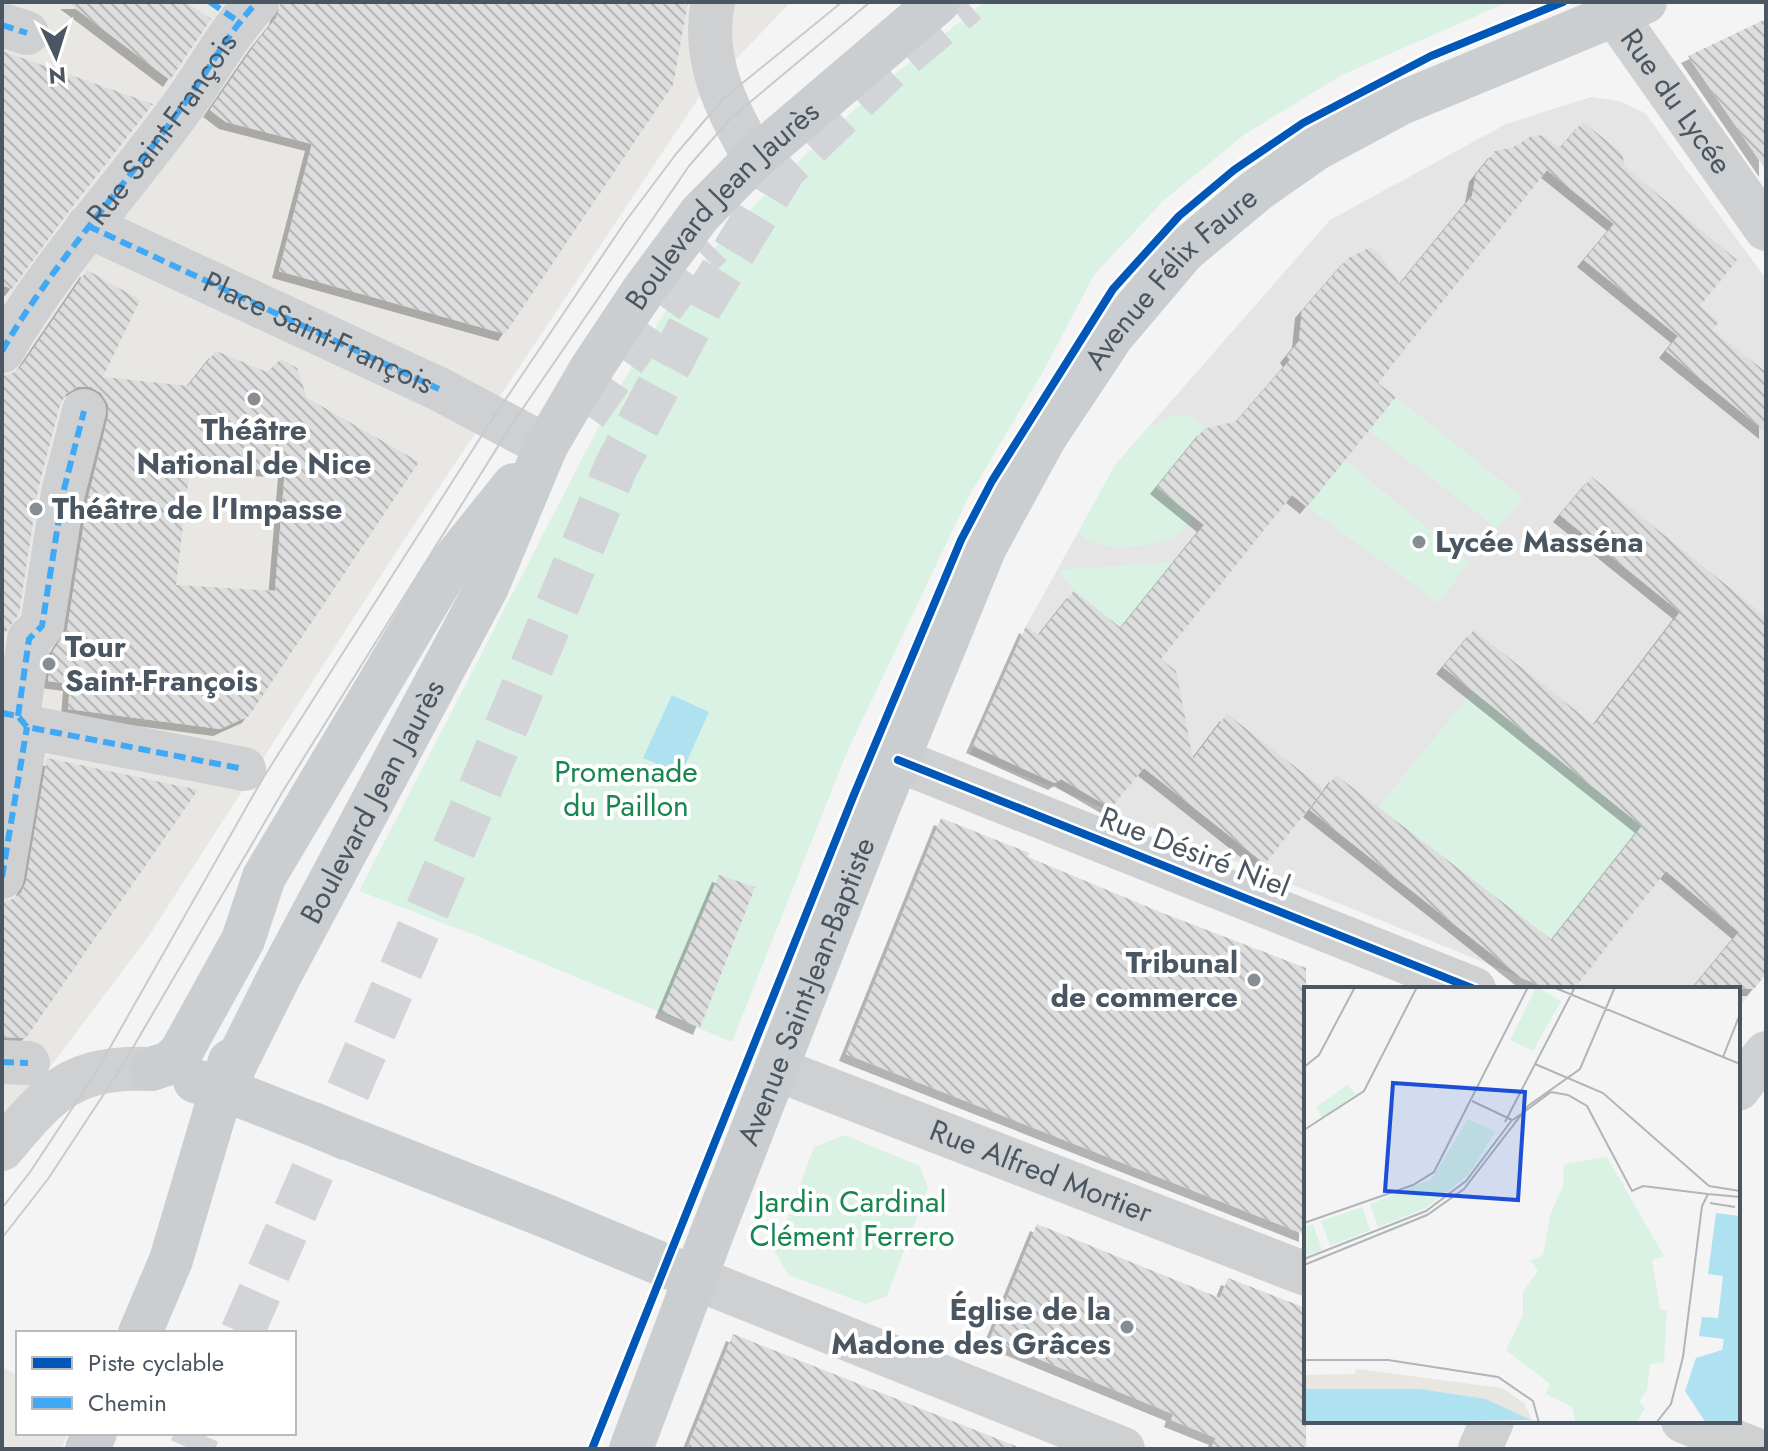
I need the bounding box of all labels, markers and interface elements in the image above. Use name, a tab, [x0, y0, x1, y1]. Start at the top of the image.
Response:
north arrow	[16, 16, 96, 96]
street label: Rue du Lycée	[1610, 20, 1743, 183]
street label: Rue Saint-François	[76, 23, 247, 234]
text: N	[48, 59, 67, 93]
street label: Boulevard Jean Jaurès	[614, 90, 828, 318]
street label: Avenue Félix Faure	[1073, 176, 1267, 378]
street label: Place Saint-François	[196, 260, 441, 405]
marker: Théâtre National de Nice	[245, 390, 263, 408]
place label: Théâtre National de Nice	[137, 408, 371, 485]
place label: Théâtre de l'Impasse	[52, 487, 342, 530]
marker: Théâtre de l'Impasse	[27, 500, 45, 518]
place label: Lycée Masséna	[1435, 520, 1644, 563]
marker: Lycée Masséna	[1410, 533, 1428, 551]
place label: Tour Saint-François	[65, 625, 258, 702]
marker: Tour Saint-François	[40, 655, 58, 673]
street label: Boulevard Jean Jaurès	[289, 671, 455, 931]
park label: Promenade du Paillon	[554, 750, 698, 827]
street label: Rue Désiré Niel	[1094, 796, 1296, 908]
street label: Avenue Saint-Jean-Baptiste	[726, 831, 886, 1152]
place label: Tribunal de commerce	[1051, 941, 1238, 1018]
marker: Tribunal de commerce	[1245, 971, 1263, 989]
inset map	[1304, 987, 1740, 1423]
street label: Rue Alfred Mortier	[923, 1108, 1159, 1234]
park label: Jardin Cardinal Clément Ferrero	[749, 1180, 955, 1257]
place label: Église de la Madone des Grâces	[831, 1288, 1111, 1365]
marker: Église de la Madone des Grâces	[1118, 1318, 1136, 1336]
legend	[16, 1331, 296, 1435]
text: Piste cyclable	[88, 1345, 224, 1380]
text: Chemin	[88, 1385, 167, 1420]

